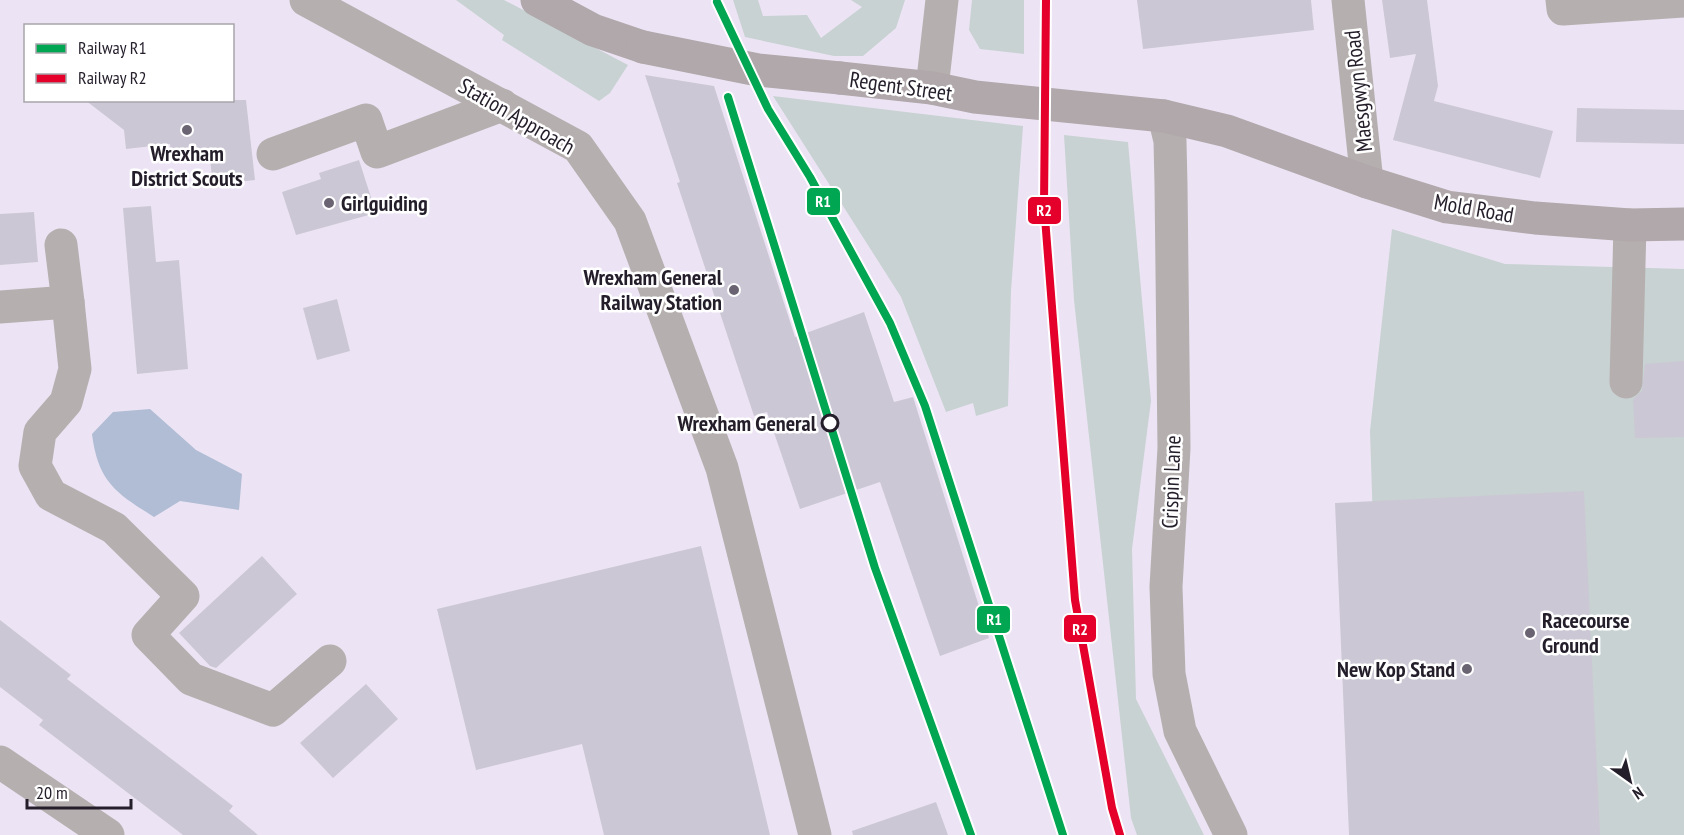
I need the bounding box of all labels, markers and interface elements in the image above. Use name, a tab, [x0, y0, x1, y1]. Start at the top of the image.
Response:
legend	[24, 24, 234, 102]
street label: Maesgwyn Road	[1338, 29, 1378, 153]
text: Railway R1	[78, 36, 147, 59]
street label: Regent Street	[848, 65, 954, 107]
text: Railway R2	[78, 66, 147, 89]
street label: Station Approach	[454, 71, 580, 161]
marker: Wrexham District Scouts	[180, 123, 194, 137]
place label: Wrexham District Scouts	[131, 139, 243, 192]
line badge: R1	[806, 187, 841, 216]
street label: Mold Road	[1432, 187, 1516, 229]
place label: Girlguiding	[341, 189, 428, 217]
text: R1	[815, 191, 831, 211]
marker: Girlguiding	[322, 196, 336, 210]
line badge: R2	[1027, 196, 1062, 225]
text: R2	[1036, 200, 1052, 220]
place label: Wrexham General Railway Station	[583, 263, 723, 316]
marker: Wrexham General Railway Station	[727, 283, 741, 297]
place label: Wrexham General	[677, 409, 817, 437]
marker: Wrexham General	[821, 414, 839, 432]
street label: Crispin Lane	[1155, 435, 1187, 529]
line badge: R1	[976, 605, 1011, 634]
place label: Racecourse Ground	[1542, 606, 1630, 659]
text: R1	[986, 609, 1002, 629]
line badge: R2	[1063, 614, 1097, 643]
text: R2	[1072, 619, 1088, 639]
marker: Racecourse Ground	[1523, 626, 1537, 640]
place label: New Kop Stand	[1337, 655, 1455, 683]
marker: New Kop Stand	[1460, 662, 1474, 676]
north arrow	[1600, 751, 1660, 811]
scale bar	[27, 772, 130, 810]
text: 20 m	[36, 781, 68, 804]
text: N	[1629, 783, 1648, 804]

